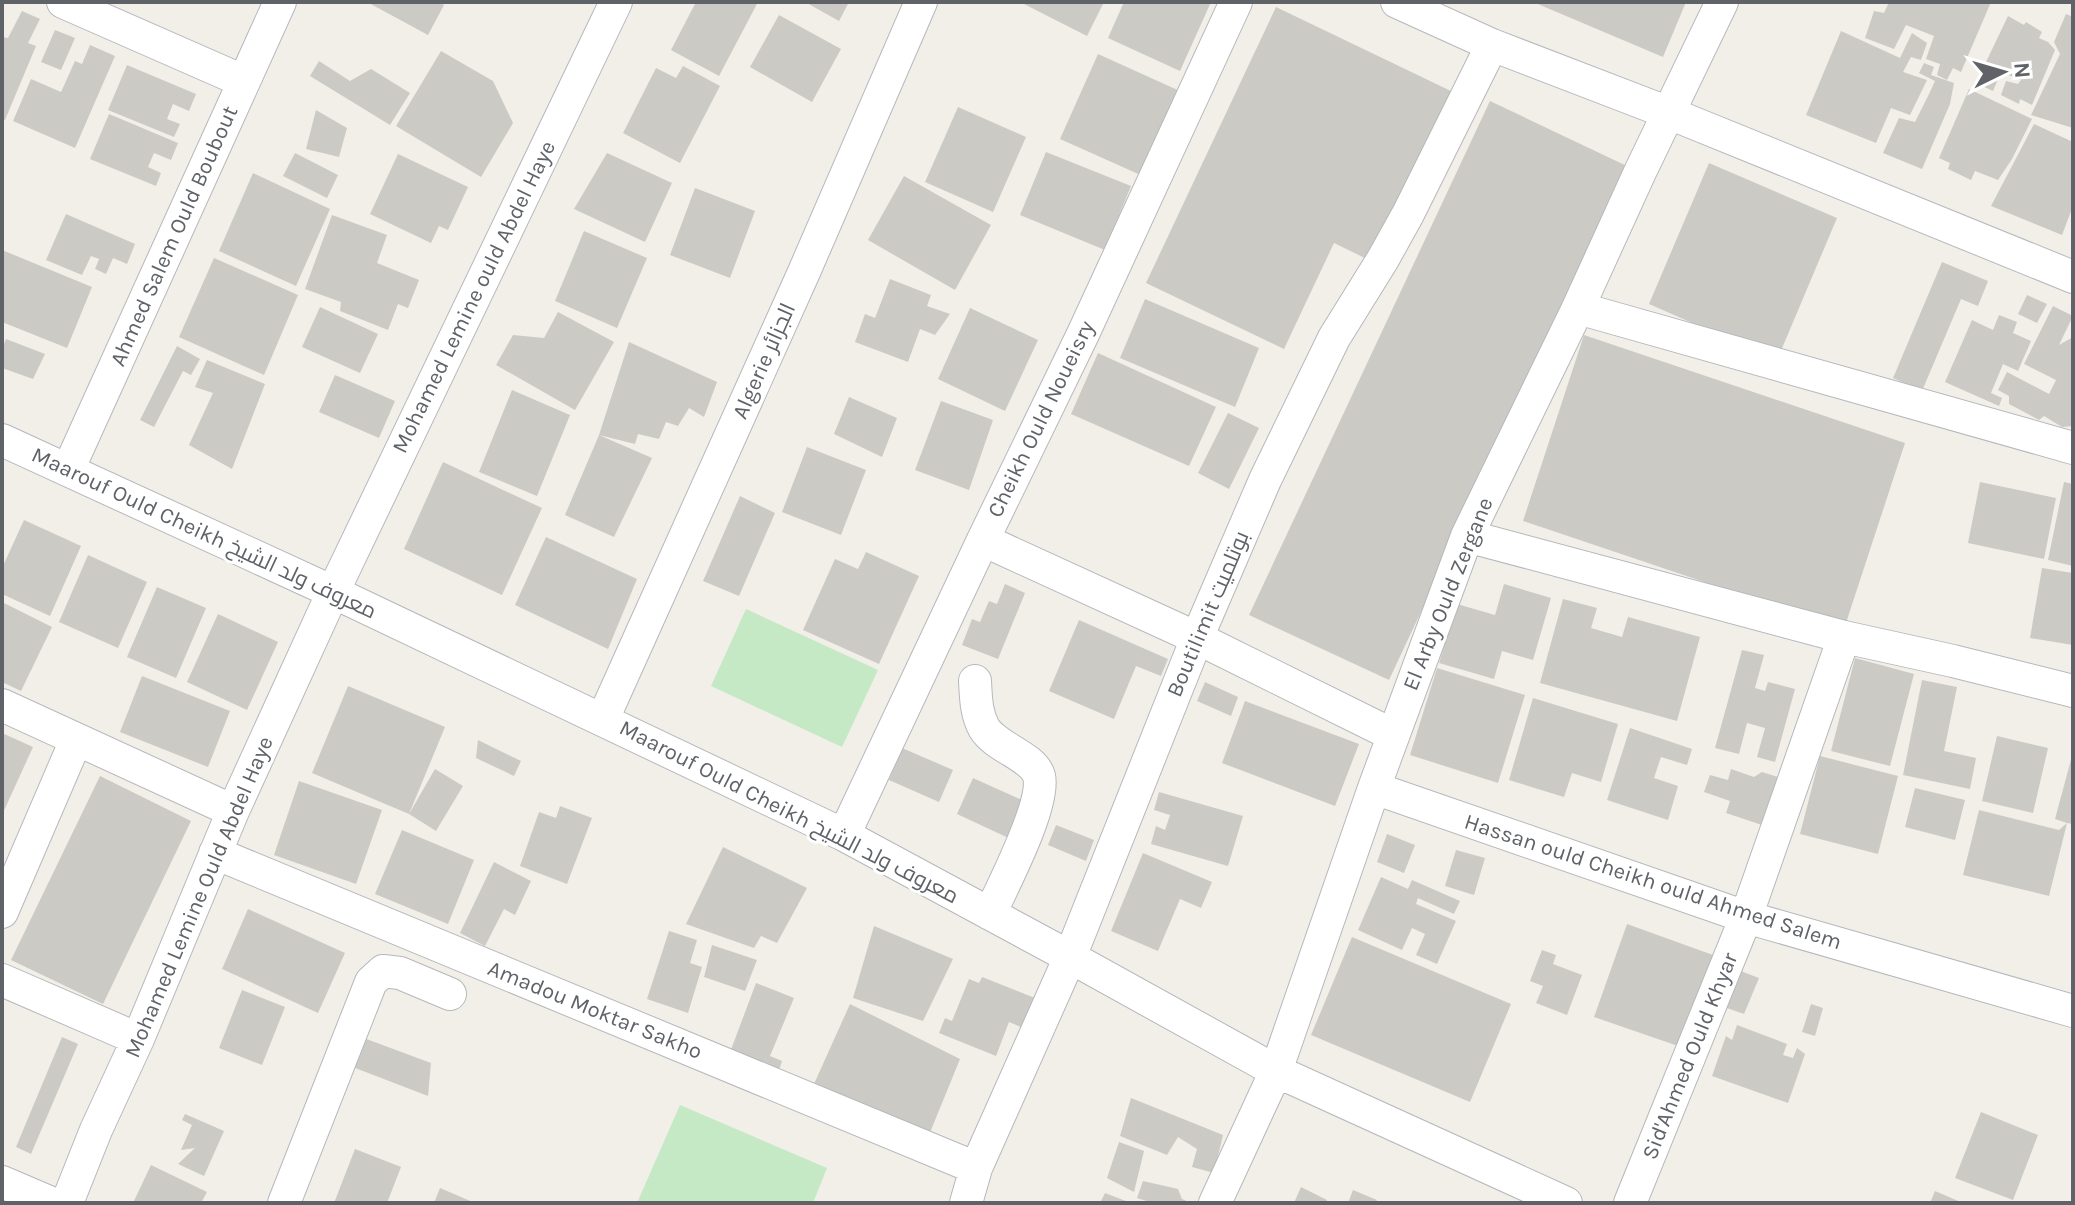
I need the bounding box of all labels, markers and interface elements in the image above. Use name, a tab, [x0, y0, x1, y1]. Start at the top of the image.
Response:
north arrow	[1963, 32, 2043, 112]
text: N	[2008, 61, 2036, 79]
street label: Ahmed Salem Ould Boubout	[105, 102, 243, 370]
street label: Mohamed Lemine ould Abdel Haye	[387, 137, 561, 457]
street label: Algerie الجزائر	[727, 299, 801, 423]
street label: Cheikh Ould Noueisry	[982, 316, 1100, 522]
street label: Maarouf Ould Cheikh معروف ولد الشيخ	[27, 442, 380, 625]
street label: El Arby Ould Zergane	[1397, 494, 1499, 694]
street label: Boutilimit بوتلميت	[1161, 527, 1255, 701]
street label: Maarouf Ould Cheikh معروف ولد الشيخ	[615, 715, 963, 910]
street label: Mohamed Lemine Ould Abdel Haye	[119, 732, 279, 1062]
street label: Hassan ould Cheikh ould Ahmed Salem	[1461, 809, 1845, 955]
street label: Sid'Ahmed Ould Khyar	[1637, 949, 1743, 1163]
street label: Amadou Moktar Sakho	[484, 955, 706, 1065]

